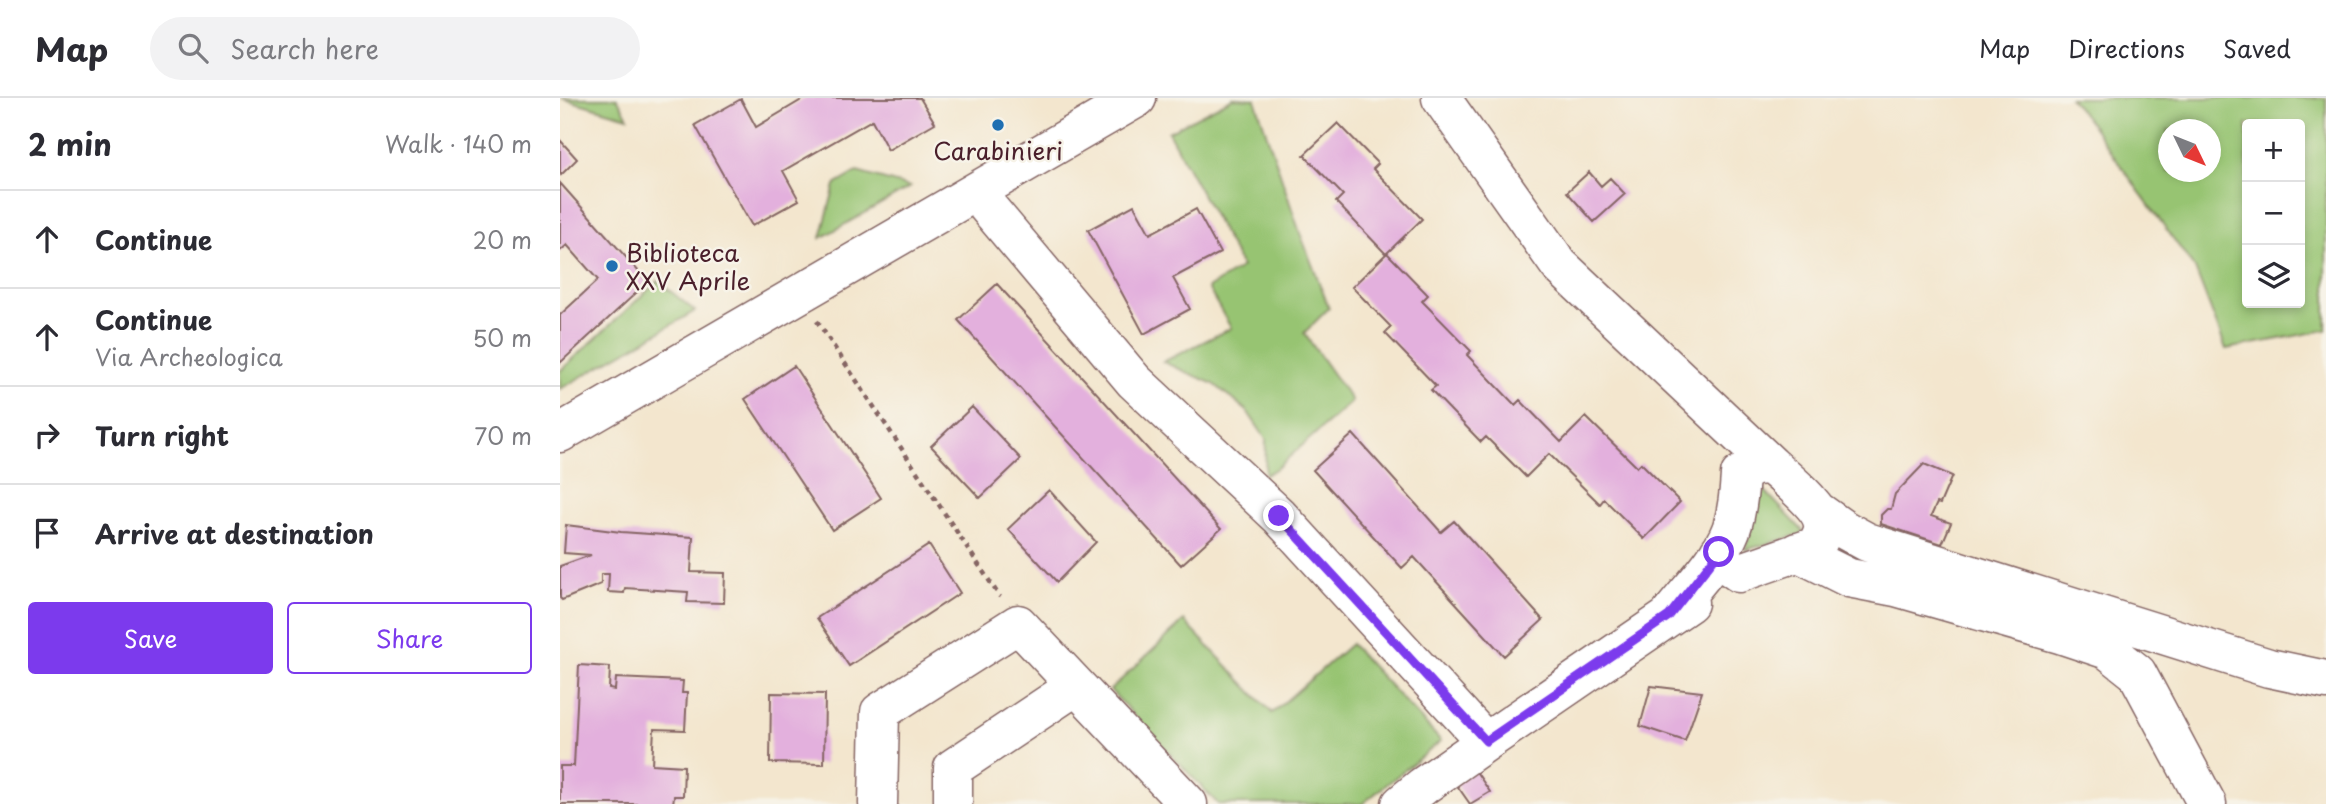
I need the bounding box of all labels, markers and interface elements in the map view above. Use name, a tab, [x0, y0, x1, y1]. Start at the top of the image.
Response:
search box	[150, 17, 640, 80]
text: Map	[35, 23, 108, 73]
icon: search	[174, 29, 212, 67]
text: Search here	[230, 29, 379, 68]
text: Map	[1979, 30, 2030, 66]
text: Directions	[2068, 30, 2185, 66]
text: Saved	[2223, 30, 2291, 66]
marker: Carabinieri	[990, 117, 1006, 133]
north arrow	[2158, 119, 2221, 182]
map controls	[2242, 119, 2305, 308]
button: +	[2242, 119, 2305, 182]
text: 2 min	[28, 121, 112, 166]
text: Walk · 140 m	[385, 126, 532, 161]
place label: Carabinieri	[933, 132, 1063, 168]
button: −	[2242, 182, 2305, 245]
icon: ahead	[28, 220, 66, 258]
text: Continue	[95, 220, 212, 259]
text: 20 m	[473, 222, 532, 257]
place label: Biblioteca XXV Aprile	[626, 234, 750, 298]
button: layers	[2242, 245, 2305, 308]
marker: Biblioteca XXV Aprile	[604, 258, 620, 274]
text: Continue	[95, 300, 212, 339]
icon: ahead	[28, 318, 66, 356]
text: 50 m	[472, 320, 532, 355]
text: Via Archeologica	[95, 339, 283, 374]
icon: right	[28, 416, 66, 454]
text: Turn right	[95, 416, 229, 455]
text: 70 m	[474, 418, 532, 453]
route end	[1263, 500, 1294, 531]
icon: arrive	[28, 514, 66, 552]
text: Arrive at destination	[95, 514, 374, 553]
route start	[1703, 536, 1734, 567]
button: Save	[28, 602, 273, 674]
button: Share	[287, 602, 532, 674]

